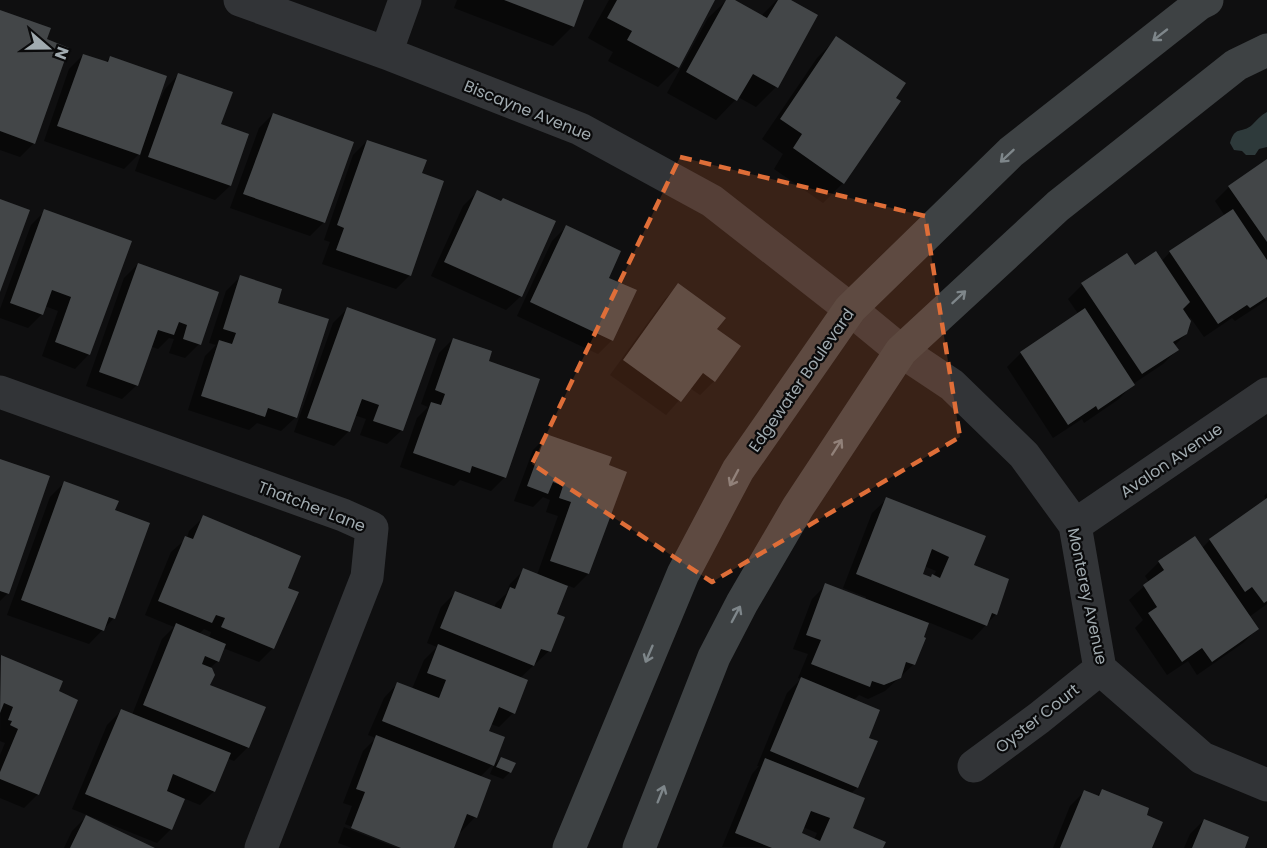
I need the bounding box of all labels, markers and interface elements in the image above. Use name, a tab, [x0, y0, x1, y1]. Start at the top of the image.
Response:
north arrow	[18, 18, 78, 78]
one-way arrow	[1152, 28, 1168, 41]
text: N	[49, 43, 74, 63]
street label: Biscayne Avenue	[460, 74, 595, 147]
one-way arrow	[1000, 149, 1015, 163]
one-way arrow	[951, 290, 966, 304]
street label: Edgewater Boulevard	[743, 304, 860, 457]
street label: Avalon Avenue	[1115, 417, 1227, 503]
one-way arrow	[831, 439, 844, 456]
one-way arrow	[728, 469, 739, 487]
street label: Thatcher Lane	[255, 475, 369, 538]
street label: Monterey Avenue	[1062, 526, 1113, 667]
one-way arrow	[731, 605, 743, 623]
one-way arrow	[643, 644, 654, 662]
street label: Oyster Court	[991, 678, 1084, 758]
one-way arrow	[656, 785, 667, 803]

